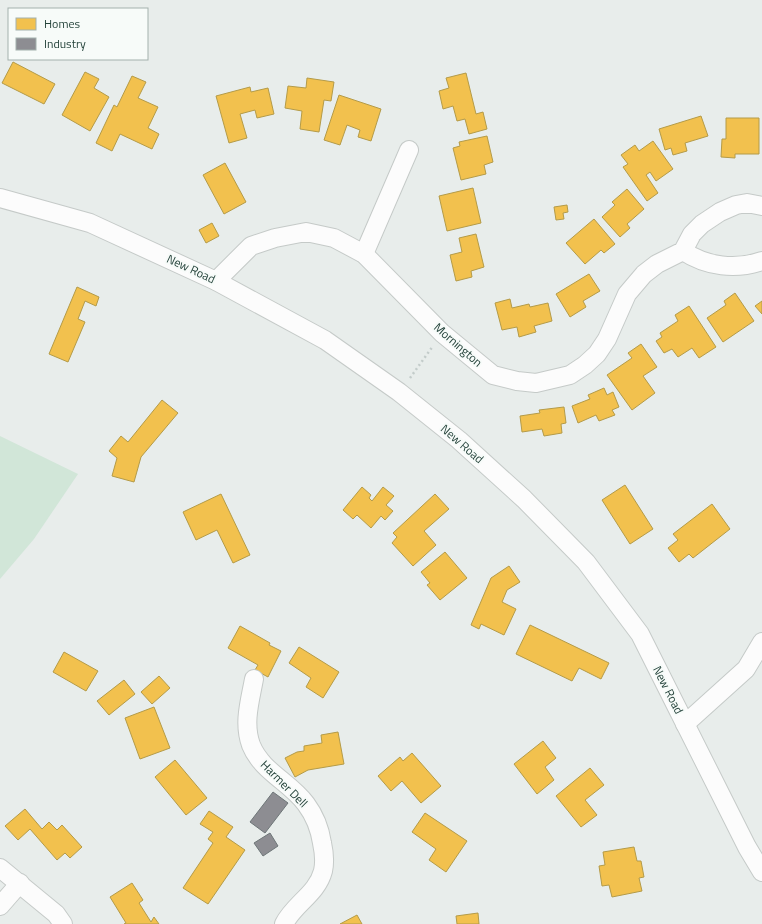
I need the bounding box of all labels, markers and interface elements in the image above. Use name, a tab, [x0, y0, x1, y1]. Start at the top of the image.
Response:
legend	[8, 8, 148, 60]
text: Homes	[44, 14, 80, 33]
text: Industry	[44, 34, 86, 53]
street label: New Road	[164, 249, 219, 288]
street label: Mornington	[430, 318, 487, 371]
street label: New Road	[437, 419, 488, 468]
street label: New Road	[648, 662, 689, 717]
street label: Harmer Dell	[256, 756, 312, 812]

